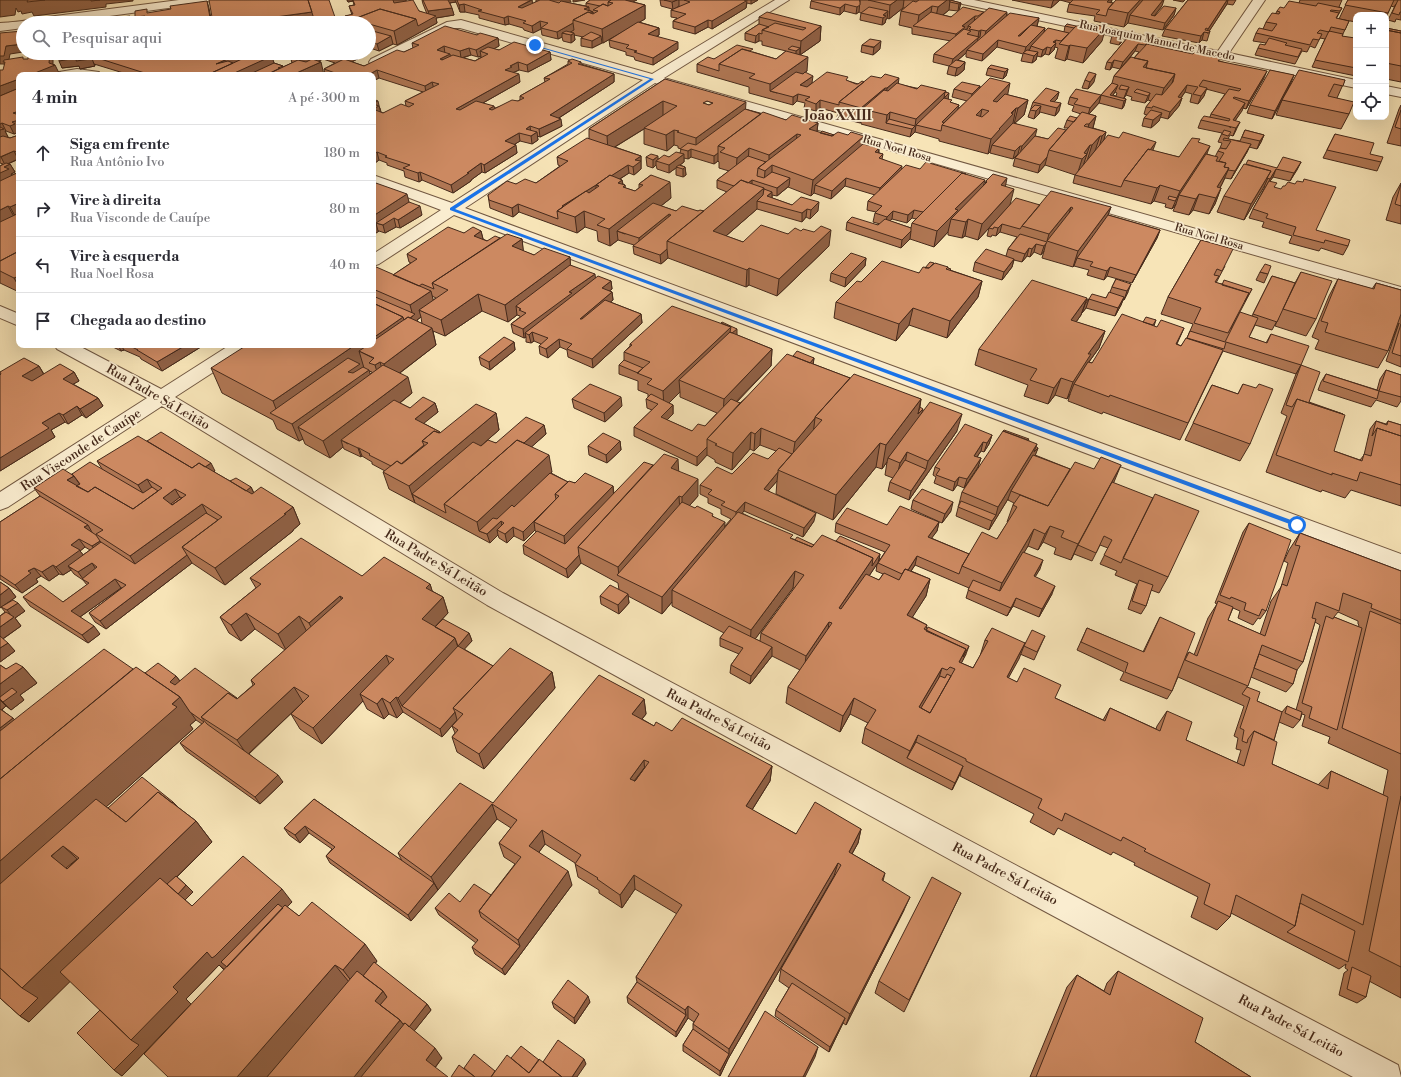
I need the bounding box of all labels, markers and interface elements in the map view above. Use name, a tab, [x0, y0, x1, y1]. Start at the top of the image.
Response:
map controls	[1353, 12, 1389, 120]
button: +	[1353, 12, 1389, 48]
search box	[16, 16, 376, 60]
street label: Rua Joaquim Manuel de Macedo	[1078, 18, 1236, 64]
icon: search	[30, 27, 52, 49]
text: Pesquisar aqui	[62, 29, 162, 48]
route end	[526, 36, 544, 54]
button: −	[1353, 48, 1389, 84]
button: locate	[1353, 84, 1389, 120]
text: 4 min	[32, 87, 77, 109]
text: A pé · 300 m	[288, 90, 360, 106]
district label: João XXIII	[802, 107, 873, 125]
street label: Rua Noel Rosa	[861, 132, 934, 166]
text: Siga em frente	[70, 135, 170, 154]
icon: ahead	[32, 142, 54, 164]
text: 180 m	[324, 145, 360, 161]
text: Rua Antônio Ivo	[70, 154, 164, 170]
text: Vire à direita	[70, 191, 161, 210]
icon: right	[32, 198, 54, 220]
text: 80 m	[329, 201, 360, 217]
text: Rua Visconde de Cauípe	[70, 210, 210, 226]
street label: Rua Noel Rosa	[1173, 220, 1246, 254]
text: Vire à esquerda	[70, 247, 179, 266]
icon: left	[32, 254, 54, 276]
text: 40 m	[330, 257, 360, 273]
text: Rua Noel Rosa	[70, 266, 154, 282]
icon: arrive	[32, 310, 54, 332]
text: Chegada ao destino	[70, 311, 206, 330]
street label: Rua Padre Sá Leitão	[103, 361, 213, 433]
street label: Rua Visconde de Cauípe	[18, 405, 145, 495]
route start	[1288, 516, 1306, 534]
street label: Rua Padre Sá Leitão	[382, 526, 490, 600]
street label: Rua Padre Sá Leitão	[663, 685, 775, 755]
street label: Rua Padre Sá Leitão	[949, 839, 1061, 909]
street label: Rua Padre Sá Leitão	[1235, 991, 1347, 1061]

